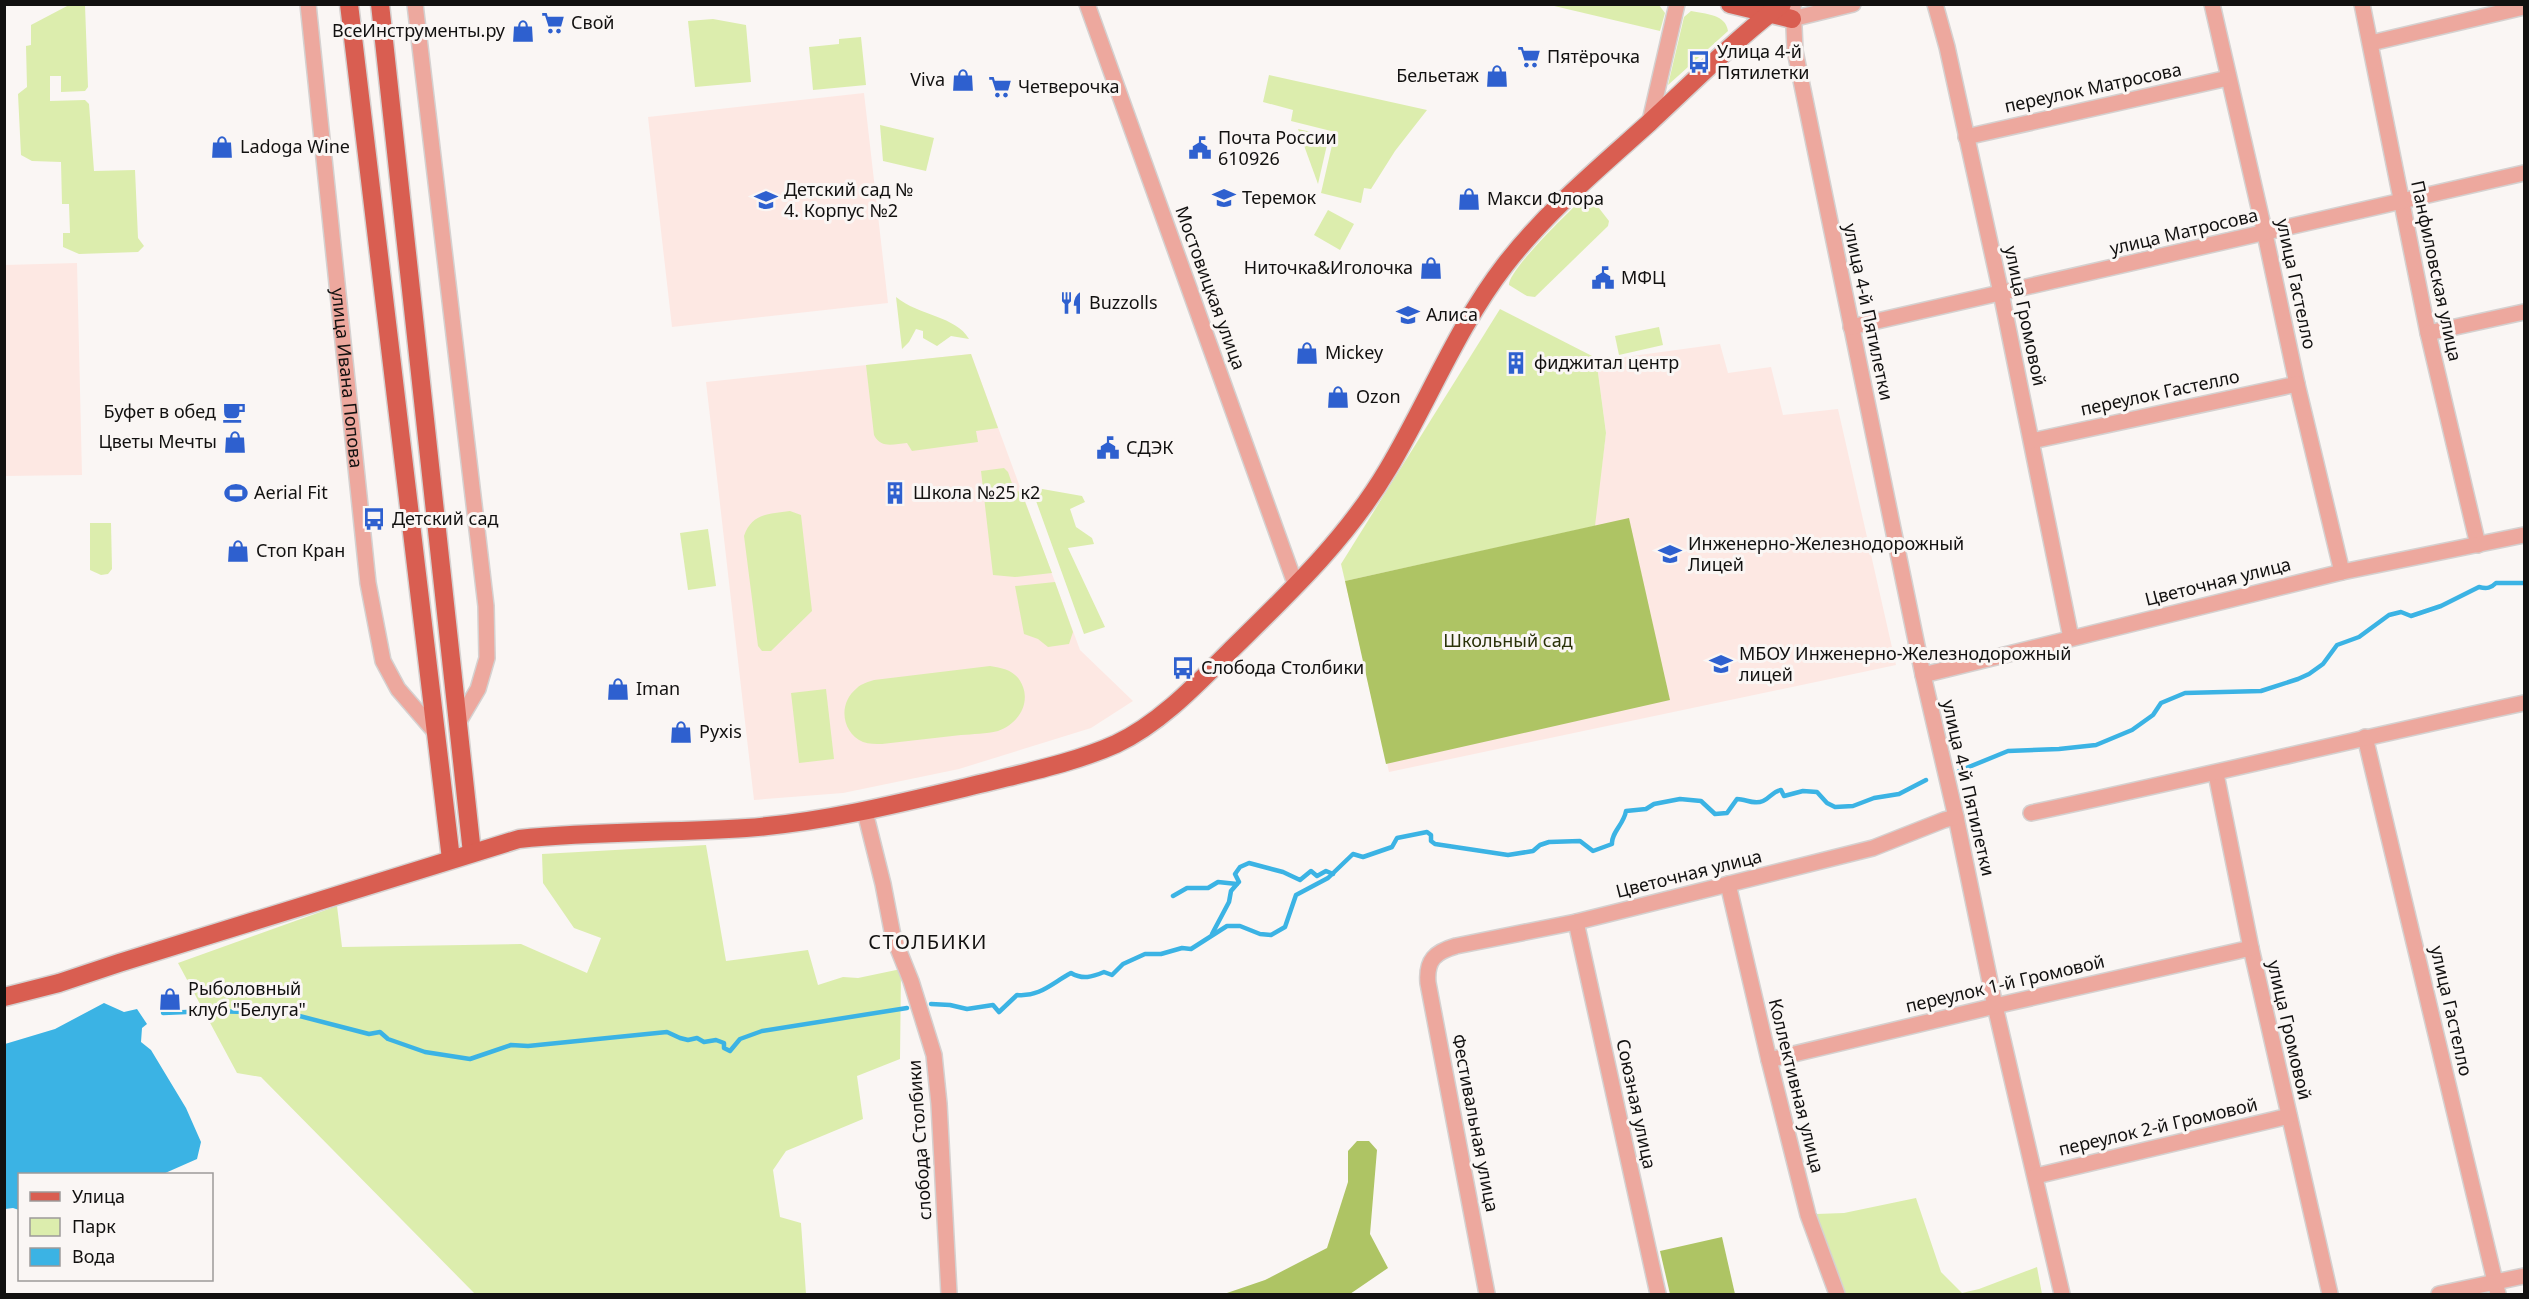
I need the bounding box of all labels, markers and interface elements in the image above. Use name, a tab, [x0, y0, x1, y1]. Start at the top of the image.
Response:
supermarket icon: Свой	[540, 10, 566, 36]
place label: Свой	[571, 10, 615, 34]
place label: ВсеИнструменты.ру	[332, 18, 506, 42]
shop icon: ВсеИнструменты.ру	[510, 18, 536, 44]
place label: Улица 4-й Пятилетки	[1717, 39, 1810, 84]
supermarket icon: Пятёрочка	[1516, 44, 1542, 70]
place label: Пятёрочка	[1547, 44, 1640, 68]
bus stop icon: Улица 4-й Пятилетки	[1686, 49, 1712, 75]
street label: переулок Матросова	[2002, 57, 2184, 118]
place label: Бельетаж	[1396, 63, 1479, 87]
shop icon: Бельетаж	[1484, 63, 1510, 89]
place label: Viva	[910, 67, 945, 91]
shop icon: Viva	[950, 67, 976, 93]
supermarket icon: Четверочка	[987, 74, 1013, 100]
place label: Четверочка	[1018, 74, 1120, 98]
place label: Почта России 610926	[1218, 125, 1337, 170]
shop icon: Ladoga Wine	[209, 134, 235, 160]
place label: Ladoga Wine	[240, 134, 350, 158]
public building icon: Почта России 610926	[1187, 135, 1213, 161]
place label: Детский сад № 4. Корпус №2	[784, 177, 913, 222]
street label: Панфиловская улица	[2406, 178, 2468, 363]
school or university icon: Теремок	[1211, 185, 1237, 211]
place label: Теремок	[1242, 185, 1317, 209]
shop icon: Макси Флора	[1456, 186, 1482, 212]
place label: Макси Флора	[1487, 186, 1604, 210]
school or university icon: Детский сад № 4. Корпус №2	[753, 187, 779, 213]
street label: улица Матросова	[2107, 202, 2260, 260]
street label: Мостовицкая улица	[1170, 203, 1252, 373]
street label: улица Гастелло	[2271, 216, 2323, 351]
street label: улица 4-й Пятилетки	[1839, 221, 1899, 402]
street label: улица Громовой	[1999, 244, 2053, 388]
place label: Ниточка&Иголочка	[1244, 255, 1413, 279]
shop icon: Ниточка&Иголочка	[1418, 255, 1444, 281]
public building icon: МФЦ	[1590, 265, 1616, 291]
place label: МФЦ	[1621, 265, 1666, 289]
street label: улица Ивана Попова	[326, 287, 369, 469]
restaurant icon: Buzzolls	[1058, 290, 1084, 316]
place label: Buzzolls	[1089, 290, 1158, 314]
school or university icon: Алиса	[1395, 302, 1421, 328]
place label: Алиса	[1426, 302, 1478, 326]
shop icon: Mickey	[1294, 340, 1320, 366]
place label: Mickey	[1325, 340, 1384, 364]
building icon: фиджитал центр	[1503, 350, 1529, 376]
place label: фиджитал центр	[1534, 350, 1679, 374]
street label: переулок Гастелло	[2078, 363, 2242, 421]
shop icon: Ozon	[1325, 384, 1351, 410]
place label: Ozon	[1356, 384, 1401, 408]
place label: Буфет в обед	[104, 399, 216, 423]
cafe icon: Буфет в обед	[221, 399, 247, 425]
place label: Цветы Мечты	[98, 429, 217, 453]
shop icon: Цветы Мечты	[222, 429, 248, 455]
public building icon: СДЭК	[1095, 435, 1121, 461]
place label: СДЭК	[1126, 435, 1174, 459]
sports icon: Aerial Fit	[223, 480, 249, 506]
place label: Aerial Fit	[254, 480, 328, 504]
building icon: Школа №25 к2	[882, 480, 908, 506]
place label: Школа №25 к2	[913, 480, 1040, 504]
bus stop icon: Детский сад	[361, 506, 387, 532]
place label: Детский сад	[392, 506, 498, 530]
place label: Инженерно-Железнодорожный Лицей	[1688, 531, 1964, 576]
shop icon: Стоп Кран	[225, 538, 251, 564]
place label: Стоп Кран	[256, 538, 345, 562]
school or university icon: Инженерно-Железнодорожный Лицей	[1657, 541, 1683, 567]
street label: Цветочная улица	[2142, 551, 2293, 611]
park label: Школьный сад	[1443, 628, 1573, 652]
place label: МБОУ Инженерно-Железнодорожный лицей	[1739, 641, 2071, 686]
school or university icon: МБОУ Инженерно-Железнодорожный лицей	[1708, 651, 1734, 677]
bus stop icon: Слобода Столбики	[1170, 655, 1196, 681]
place label: Слобода Столбики	[1201, 655, 1364, 679]
shop icon: Iman	[605, 676, 631, 702]
place label: Iman	[636, 676, 680, 700]
street label: улица 4-й Пятилетки	[1937, 697, 2001, 878]
shop icon: Pyxis	[668, 719, 694, 745]
place label: Pyxis	[699, 719, 742, 743]
street label: Цветочная улица	[1613, 843, 1764, 903]
district label: СТОЛБИКИ	[868, 928, 988, 955]
street label: улица Гастелло	[2425, 943, 2479, 1078]
street label: переулок 1-й Громовой	[1903, 948, 2107, 1018]
street label: улица Громовой	[2262, 958, 2318, 1102]
place label: Рыболовный клуб "Белуга"	[188, 976, 306, 1021]
shop icon: Рыболовный клуб "Белуга"	[157, 986, 183, 1012]
street label: Коллективная улица	[1764, 996, 1830, 1176]
street label: Фестивальная улица	[1447, 1032, 1505, 1214]
street label: Союзная улица	[1611, 1036, 1662, 1171]
street label: слобода Столбики	[901, 1059, 937, 1221]
street label: переулок 2-й Громовой	[2056, 1091, 2260, 1161]
legend	[18, 1173, 213, 1281]
text: Улица	[72, 1184, 125, 1208]
text: Парк	[72, 1214, 116, 1238]
text: Вода	[72, 1244, 115, 1268]

